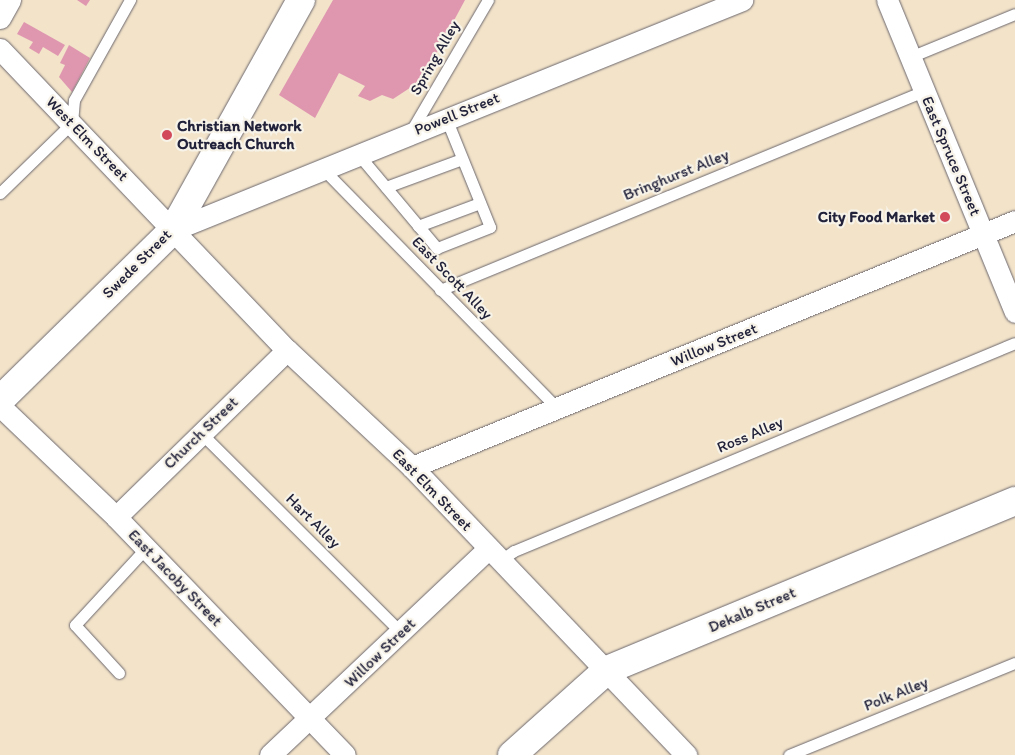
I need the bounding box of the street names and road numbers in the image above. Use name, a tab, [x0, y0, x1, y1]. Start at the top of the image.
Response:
street label: Spring Alley	[406, 17, 464, 99]
street label: Powell Street	[412, 88, 502, 140]
street label: West Elm Street	[42, 93, 132, 185]
street label: East Spruce Street	[917, 94, 985, 218]
street label: Bringhurst Alley	[620, 145, 732, 205]
street label: Swede Street	[99, 226, 175, 302]
street label: East Scott Alley	[408, 232, 496, 324]
street label: Willow Street	[668, 319, 760, 371]
street label: Church Street	[160, 393, 242, 473]
street label: Ross Alley	[714, 412, 786, 458]
street label: East Elm Street	[388, 445, 476, 535]
street label: Hart Alley	[282, 490, 344, 552]
street label: East Jacoby Street	[124, 526, 226, 630]
street label: Dekalb Street	[705, 583, 799, 637]
street label: Willow Street	[340, 614, 420, 692]
street label: Polk Alley	[861, 672, 931, 716]

